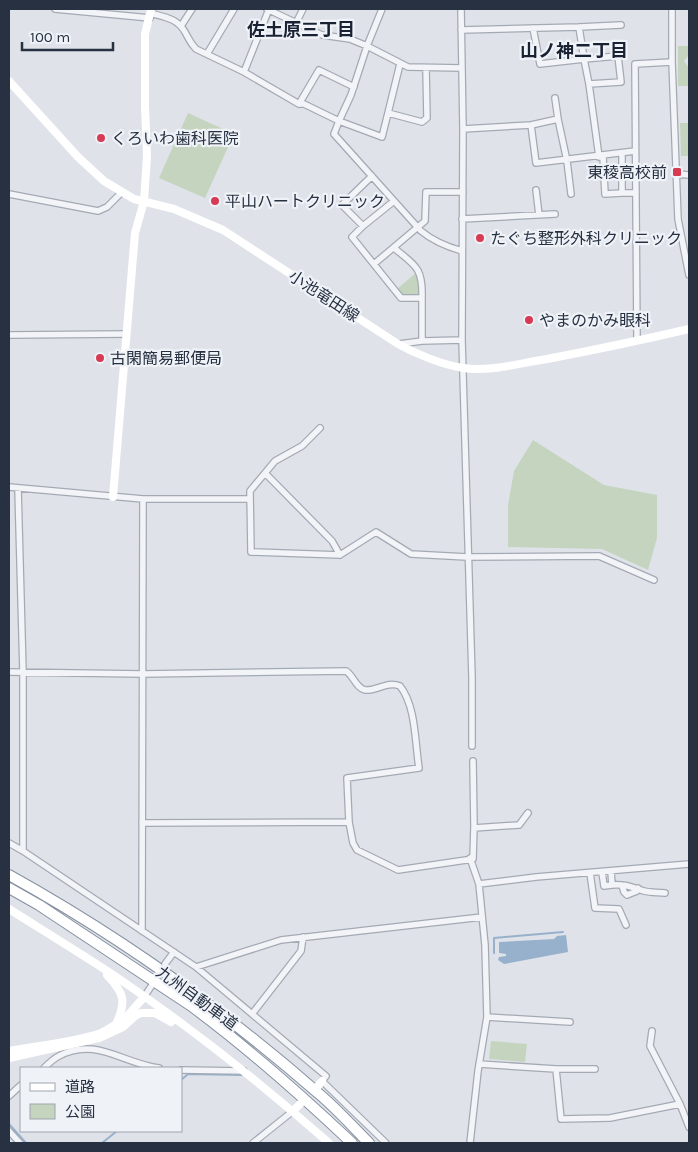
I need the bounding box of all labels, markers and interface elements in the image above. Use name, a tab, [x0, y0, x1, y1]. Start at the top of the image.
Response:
district label: 佐土原三丁目	[247, 19, 355, 41]
scale bar	[22, 20, 114, 52]
text: 100 m	[30, 28, 70, 46]
district label: 山ノ神二丁目	[520, 40, 628, 62]
place label: くろいわ歯科医院	[111, 129, 239, 148]
marker: くろいわ歯科医院	[95, 132, 107, 144]
place label: 東稜高校前	[587, 163, 667, 182]
marker: 東稜高校前	[671, 166, 683, 178]
place label: 平山ハートクリニック	[225, 192, 385, 211]
marker: 平山ハートクリニック	[209, 195, 221, 207]
place label: たぐち整形外科クリニック	[490, 229, 682, 248]
marker: たぐち整形外科クリニック	[474, 232, 486, 244]
street label: 小池竜田線	[285, 266, 363, 326]
place label: やまのかみ眼科	[539, 311, 651, 330]
marker: やまのかみ眼科	[523, 314, 535, 326]
place label: 古閑簡易郵便局	[110, 349, 222, 368]
marker: 古閑簡易郵便局	[94, 352, 106, 364]
street label: 九州自動車道	[153, 962, 241, 1034]
legend	[20, 1067, 182, 1132]
text: 道路	[65, 1078, 95, 1096]
text: 公園	[65, 1103, 95, 1121]

